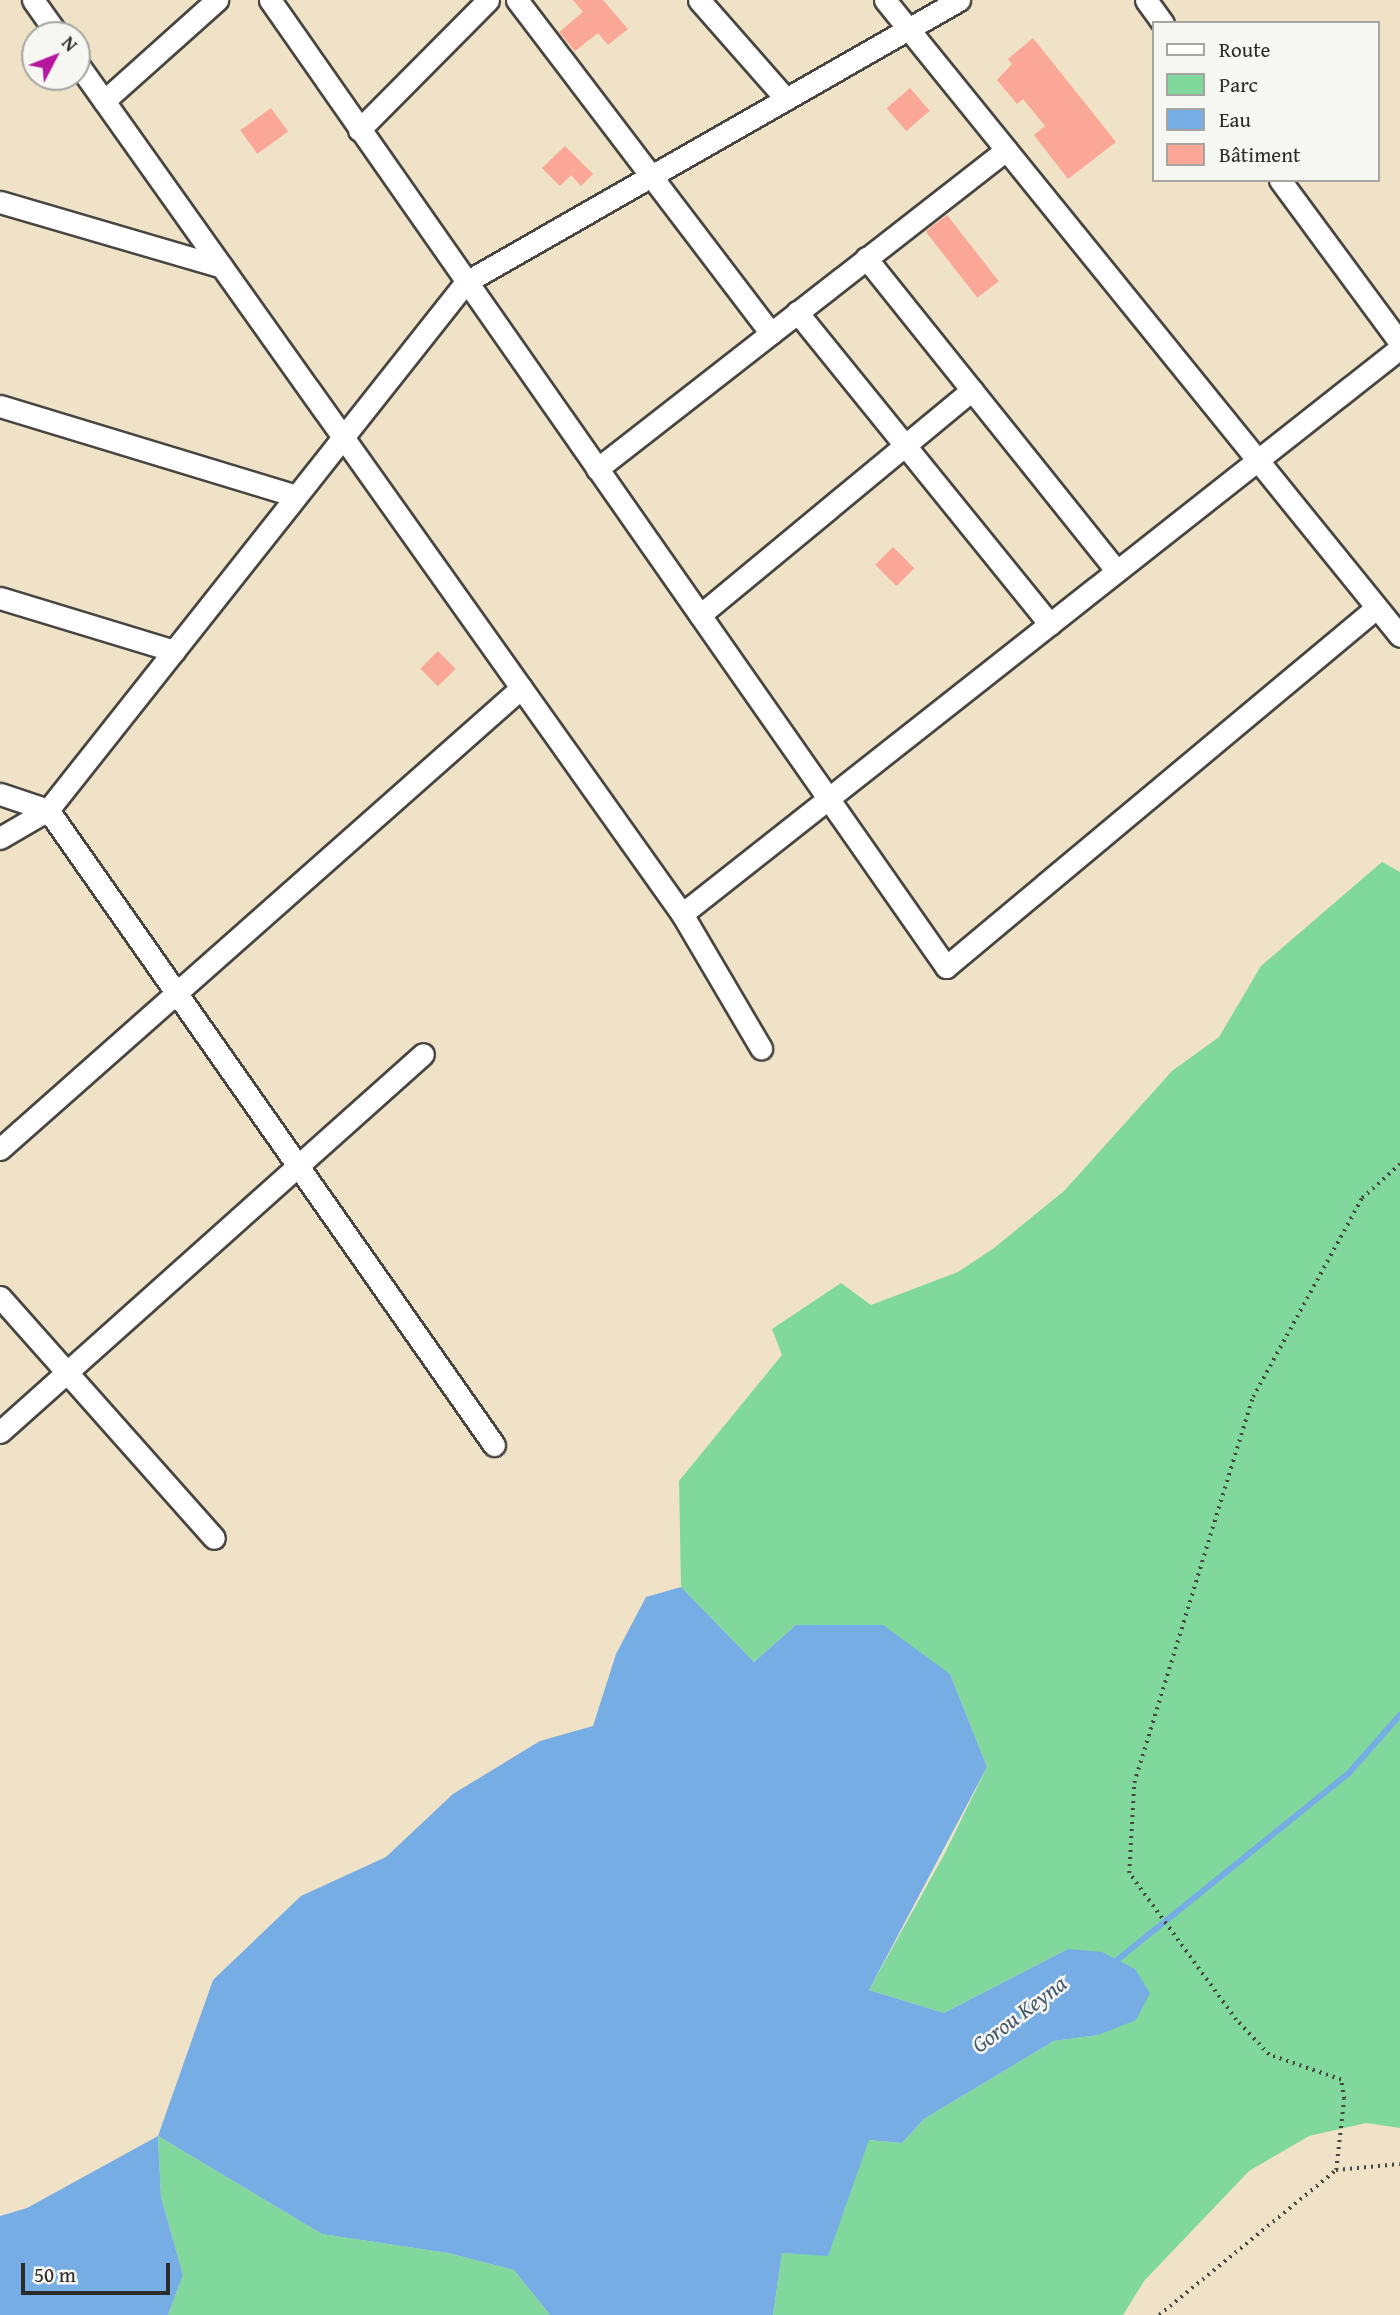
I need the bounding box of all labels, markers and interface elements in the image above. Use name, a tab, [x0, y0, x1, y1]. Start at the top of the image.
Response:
north arrow	[21, 21, 91, 91]
legend	[1152, 21, 1379, 182]
text: N	[55, 29, 85, 57]
text: Route	[1219, 34, 1270, 65]
text: Parc	[1219, 69, 1258, 100]
text: Eau	[1219, 104, 1251, 135]
text: Bâtiment	[1219, 139, 1300, 170]
water label: Gorou Keyna	[966, 1969, 1072, 2059]
scale bar	[24, 2248, 173, 2292]
text: 50 m	[34, 2259, 76, 2290]

